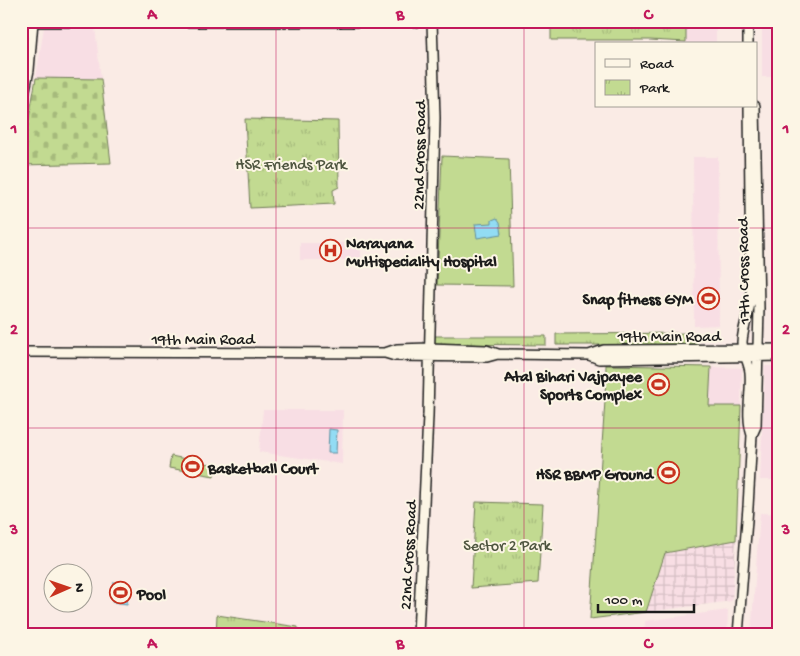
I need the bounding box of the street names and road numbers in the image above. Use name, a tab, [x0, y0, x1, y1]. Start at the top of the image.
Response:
street label: 22nd Cross Road	[411, 98, 432, 210]
street label: 17th Cross Road	[735, 216, 756, 326]
street label: 19th Main Road	[616, 329, 722, 348]
street label: 19th Main Road	[150, 332, 256, 351]
street label: 22nd Cross Road	[398, 498, 423, 610]

